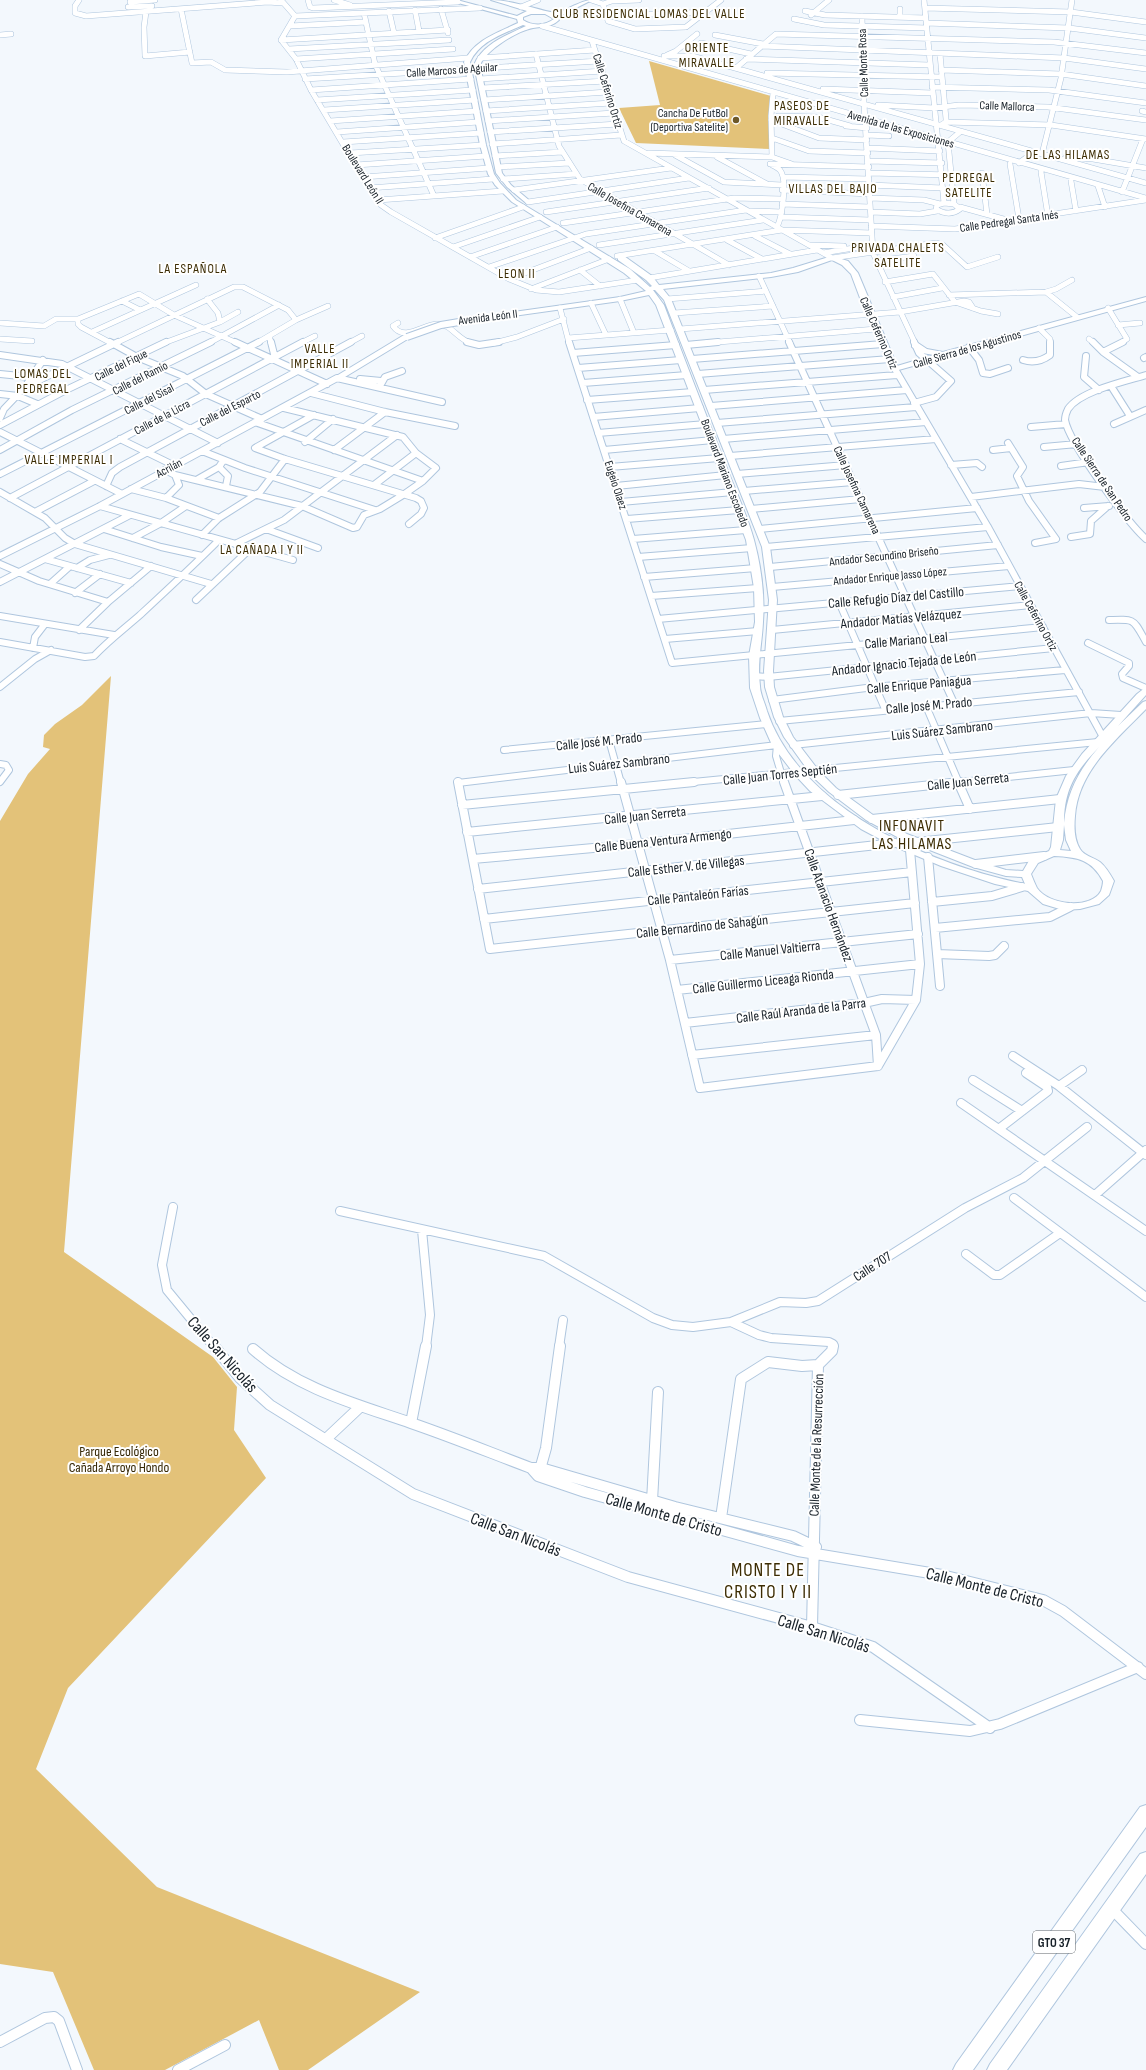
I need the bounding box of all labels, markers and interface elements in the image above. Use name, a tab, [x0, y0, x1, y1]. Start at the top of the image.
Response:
district label: CLUB RESIDENCIAL LOMAS DEL VALLE	[552, 6, 746, 22]
street label: Calle Monte Rosa	[855, 28, 872, 97]
district label: ORIENTE MIRAVALLE	[679, 40, 735, 71]
street label: Calle Ceferino Ortiz	[589, 52, 626, 131]
street label: Calle Marcos de Aguilar	[406, 60, 499, 81]
district label: PASEOS DE MIRAVALLE	[774, 98, 830, 129]
street label: Calle Mallorca	[979, 98, 1035, 115]
place label: Cancha De FutBol (Deportiva Satelite)	[650, 106, 728, 135]
street label: Avenida de las Exposiciones	[845, 107, 956, 152]
marker: Cancha De FutBol (Deportiva Satelite)	[731, 115, 741, 125]
street label: Boulevard León II	[338, 142, 387, 207]
district label: DE LAS HILAMAS	[1026, 147, 1110, 163]
district label: PEDREGAL SATELITE	[942, 170, 996, 201]
street label: Calle Josefina Camarena	[585, 179, 675, 240]
district label: VILLAS DEL BAJIO	[788, 181, 878, 197]
street label: Calle Pedregal Santa Inés	[959, 207, 1059, 236]
district label: PRIVADA CHALETS SATELITE	[851, 240, 945, 271]
district label: LA ESPAÑOLA	[159, 261, 227, 277]
district label: LEON II	[498, 266, 536, 282]
street label: Calle Ceferino Ortiz	[856, 295, 901, 372]
street label: Avenida León II	[457, 306, 518, 329]
street label: Calle Sierra de los Agustinos	[911, 327, 1023, 372]
district label: VALLE IMPERIAL II	[291, 341, 349, 372]
street label: Calle del Fique	[92, 346, 150, 385]
street label: Calle del Ramio	[110, 358, 171, 399]
district label: LOMAS DEL PEDREGAL	[14, 366, 72, 397]
street label: Calle del Sisal	[122, 381, 177, 418]
street label: Calle del Esparto	[197, 387, 263, 430]
street label: Calle de la Licra	[132, 396, 193, 438]
street label: Boulevard Mariano Escobedo	[697, 417, 752, 529]
street label: Calle Sierra de San Pedro	[1068, 434, 1135, 524]
street label: Calle Josefina Camarena	[830, 444, 884, 537]
district label: VALLE IMPERIAL I	[25, 452, 113, 468]
street label: Acrilán	[153, 455, 185, 482]
street label: Eugeio Olaez	[601, 459, 631, 512]
district label: LA CAÑADA I Y II	[220, 542, 304, 558]
street label: Andador Secundino Briseño	[828, 543, 939, 570]
street label: Andador Enrique Jasso López	[832, 564, 948, 589]
street label: Calle Ceferino Ortiz	[1010, 579, 1061, 654]
street label: Calle Refugio Díaz del Castillo	[827, 583, 965, 612]
street label: Andador Matías Velázquez	[839, 605, 962, 632]
street label: Calle Mariano Leal	[864, 628, 948, 653]
street label: Andador Ignacio Tejada de León	[830, 647, 977, 680]
street label: Calle Enrique Paniagua	[866, 671, 972, 698]
street label: Calle José M. Prado	[885, 693, 973, 718]
street label: Luis Suárez Sambrano	[890, 717, 994, 744]
street label: Calle José M. Prado	[555, 729, 643, 754]
street label: Luis Suárez Sambrano	[567, 750, 671, 777]
street label: Calle Juan Torres Septién	[722, 760, 838, 789]
street label: Calle Juan Serreta	[926, 769, 1010, 794]
street label: Calle Juan Serreta	[603, 803, 687, 828]
district label: INFONAVIT LAS HILAMAS	[872, 817, 952, 854]
street label: Calle Buena Ventura Armengo	[594, 825, 733, 856]
street label: Calle Atanacio Hernández	[800, 846, 857, 964]
street label: Calle Esther V. de Villegas	[627, 852, 745, 881]
street label: Calle Pantaleón Farías	[647, 882, 749, 909]
street label: Calle Bernardino de Sahagún	[635, 911, 769, 942]
street label: Calle Manuel Valtierra	[719, 937, 821, 964]
street label: Calle Guillermo Liceaga Rionda	[692, 966, 834, 997]
street label: Calle Raúl Aranda de la Parra	[735, 994, 867, 1027]
street label: Calle 707	[850, 1248, 895, 1285]
street label: Calle San Nicolás	[183, 1312, 262, 1397]
street label: Calle Monte de la Resurrección	[806, 1373, 827, 1517]
park label: Parque Ecológico Cañada Arroyo Hondo	[69, 1443, 169, 1476]
street label: Calle Monte de Cristo	[603, 1489, 724, 1541]
street label: Calle San Nicolás	[467, 1508, 564, 1561]
district label: MONTE DE CRISTO I Y II	[724, 1559, 812, 1604]
street label: Calle Monte de Cristo	[924, 1564, 1046, 1612]
street label: Calle San Nicolás	[775, 1610, 872, 1657]
road number: GTO 37	[1033, 1931, 1075, 1953]

